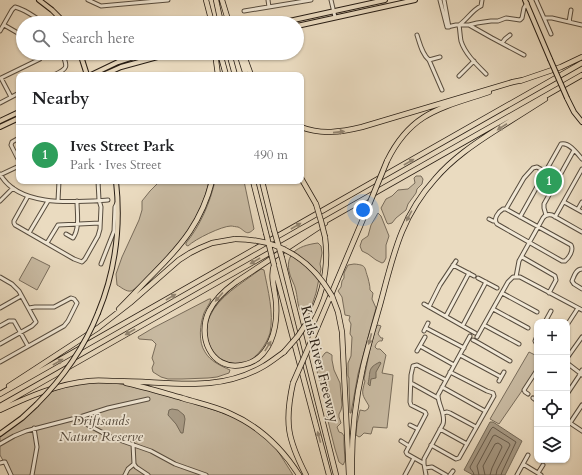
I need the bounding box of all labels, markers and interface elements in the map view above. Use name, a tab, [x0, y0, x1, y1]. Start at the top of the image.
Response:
search box	[16, 16, 304, 60]
icon: search	[30, 27, 52, 49]
text: Search here	[62, 28, 135, 48]
text: Nearby	[32, 87, 89, 110]
one-way arrow	[497, 123, 507, 131]
one-way arrow	[333, 128, 345, 135]
text: Ives Street Park	[70, 136, 175, 156]
text: 1	[42, 146, 48, 164]
text: 490 m	[254, 146, 288, 164]
text: Park · Ives Street	[70, 156, 161, 174]
one-way arrow	[403, 158, 415, 165]
pin: 1	[536, 166, 562, 196]
your location	[353, 200, 373, 220]
one-way arrow	[406, 210, 413, 221]
one-way arrow	[291, 222, 302, 229]
one-way arrow	[249, 257, 261, 264]
one-way arrow	[215, 292, 224, 302]
one-way arrow	[165, 294, 177, 301]
street label: Kuils River Freeway	[296, 303, 344, 425]
map controls	[534, 319, 570, 463]
button: +	[534, 319, 570, 355]
one-way arrow	[124, 329, 136, 336]
one-way arrow	[367, 333, 373, 345]
one-way arrow	[264, 340, 271, 352]
button: −	[534, 355, 570, 391]
one-way arrow	[52, 358, 64, 365]
button: locate	[534, 391, 570, 427]
park label: Driftsands Nature Reserve	[59, 411, 144, 446]
button: layers	[534, 427, 570, 463]
one-way arrow	[316, 431, 322, 443]

